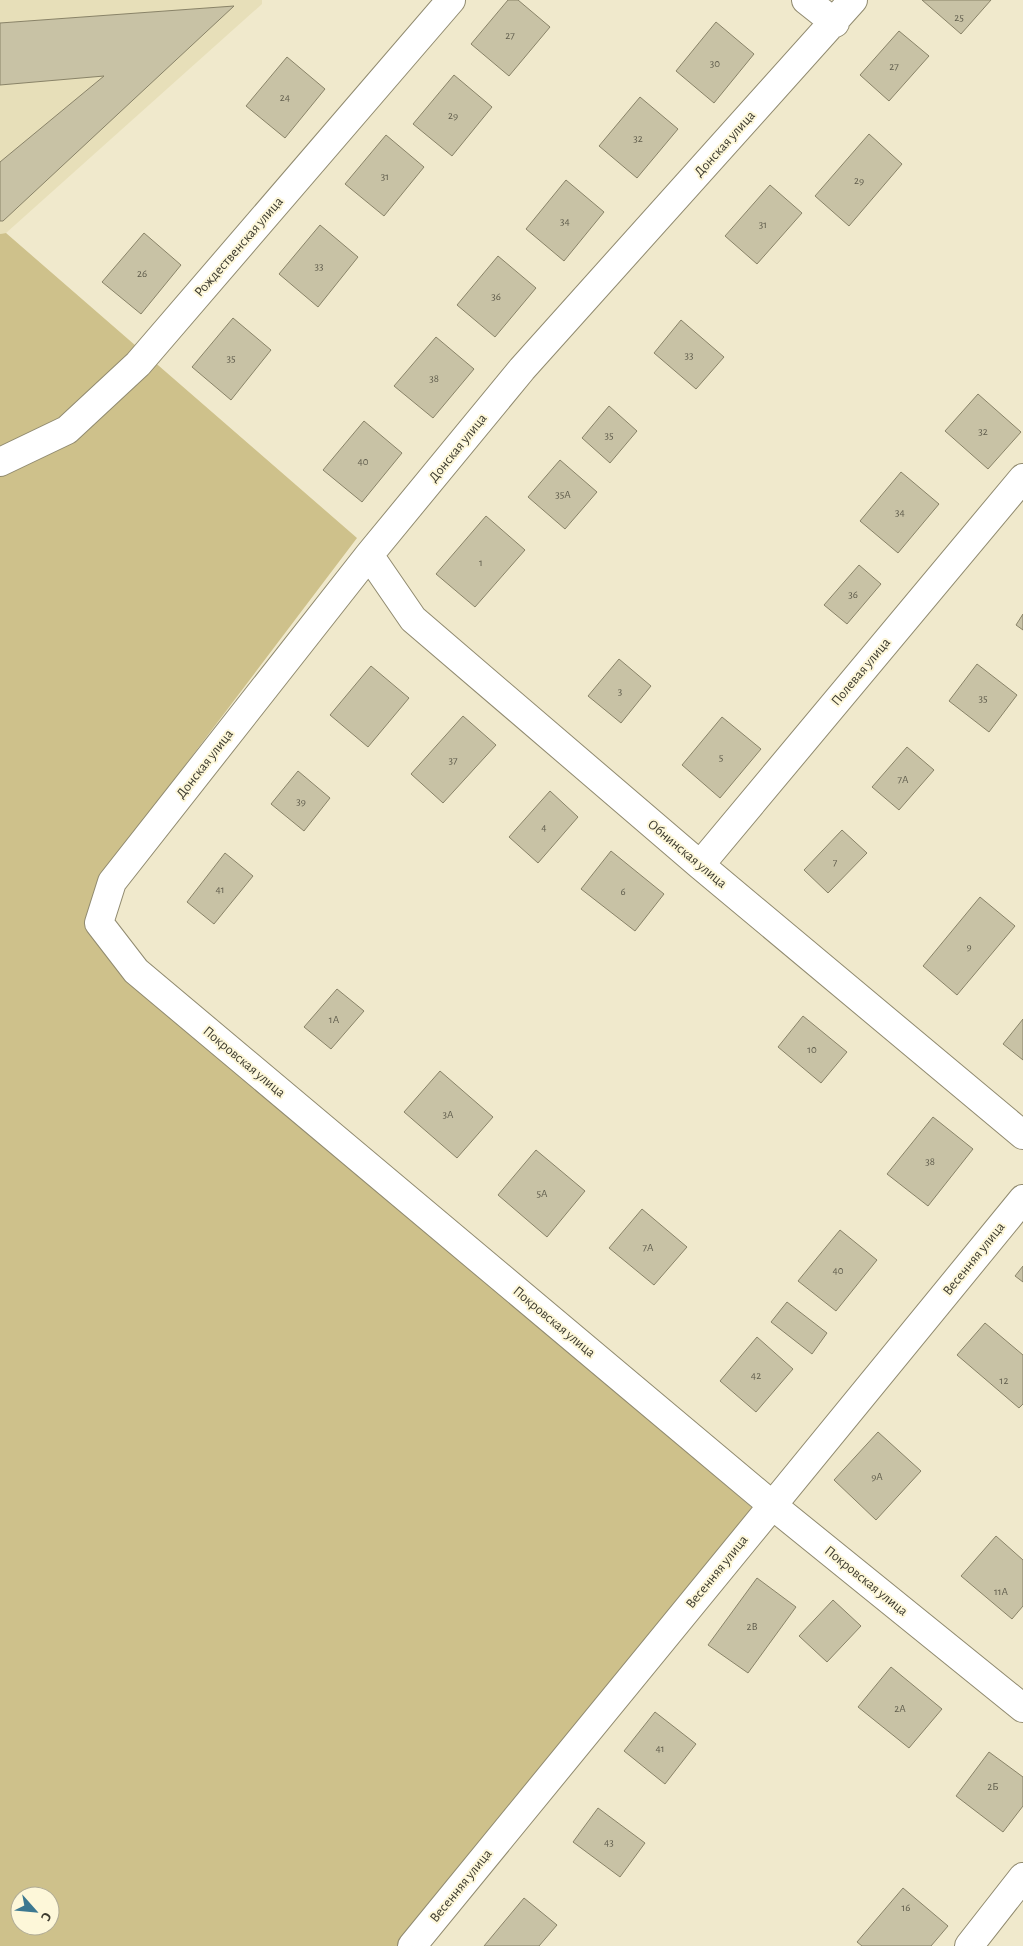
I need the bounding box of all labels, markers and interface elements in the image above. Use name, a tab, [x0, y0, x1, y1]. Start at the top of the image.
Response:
house number: 25	[954, 12, 964, 23]
house number: 27	[505, 30, 515, 41]
house number: 30	[710, 58, 720, 69]
house number: 27	[889, 61, 899, 72]
house number: 24	[280, 92, 290, 103]
street label: Донская улица	[692, 108, 758, 180]
house number: 29	[448, 110, 458, 121]
house number: 32	[633, 133, 643, 144]
house number: 31	[381, 171, 389, 182]
house number: 29	[854, 175, 864, 186]
street label: Рождественская улица	[192, 194, 286, 300]
house number: 34	[560, 216, 570, 227]
house number: 31	[759, 219, 767, 230]
house number: 33	[314, 261, 324, 272]
house number: 26	[137, 268, 147, 279]
house number: 36	[491, 291, 501, 302]
house number: 33	[684, 350, 694, 361]
house number: 35	[226, 353, 236, 364]
house number: 38	[429, 373, 439, 384]
street label: Донская улица	[426, 411, 490, 485]
house number: 32	[978, 426, 988, 437]
house number: 35	[604, 430, 614, 441]
house number: 40	[357, 456, 369, 467]
house number: 35А	[555, 489, 571, 500]
house number: 34	[895, 507, 905, 518]
house number: 1	[479, 557, 483, 568]
house number: 36	[848, 589, 858, 600]
street label: Полевая улица	[829, 635, 894, 708]
house number: 3	[618, 686, 623, 697]
house number: 35	[978, 693, 988, 704]
street label: Донская улица	[174, 726, 237, 801]
house number: 5	[719, 752, 724, 763]
house number: 37	[448, 755, 458, 766]
house number: 7А	[897, 774, 909, 785]
house number: 39	[296, 796, 306, 807]
street label: Обнинская улица	[645, 817, 730, 891]
house number: 4	[541, 822, 547, 833]
house number: 7	[833, 857, 838, 868]
house number: 41	[215, 884, 225, 895]
house number: 6	[620, 886, 626, 897]
house number: 9	[966, 941, 972, 952]
house number: 1А	[329, 1014, 340, 1025]
street label: Покровская улица	[200, 1024, 288, 1101]
house number: 10	[807, 1044, 817, 1055]
house number: 3А	[443, 1109, 454, 1120]
house number: 38	[925, 1156, 935, 1167]
house number: 5А	[536, 1188, 548, 1199]
street label: Весенняя улица	[940, 1219, 1008, 1298]
house number: 7А	[642, 1242, 654, 1253]
house number: 40	[832, 1265, 844, 1276]
street label: Покровская улица	[510, 1284, 598, 1361]
house number: 42	[751, 1370, 761, 1381]
house number: 12	[1000, 1375, 1008, 1386]
house number: 9А	[871, 1471, 883, 1482]
street label: Весенняя улица	[683, 1532, 751, 1611]
street label: Покровская улица	[822, 1543, 911, 1619]
house number: 11А	[994, 1586, 1009, 1597]
house number: 2В	[746, 1621, 758, 1632]
house number: 2А	[894, 1703, 906, 1714]
house number: 41	[655, 1743, 665, 1754]
house number: 2Б	[987, 1781, 999, 1792]
house number: 43	[604, 1837, 614, 1848]
street label: Весенняя улица	[427, 1846, 495, 1925]
north arrow	[10, 1886, 60, 1936]
house number: 16	[902, 1902, 910, 1913]
text: С	[38, 1910, 54, 1923]

